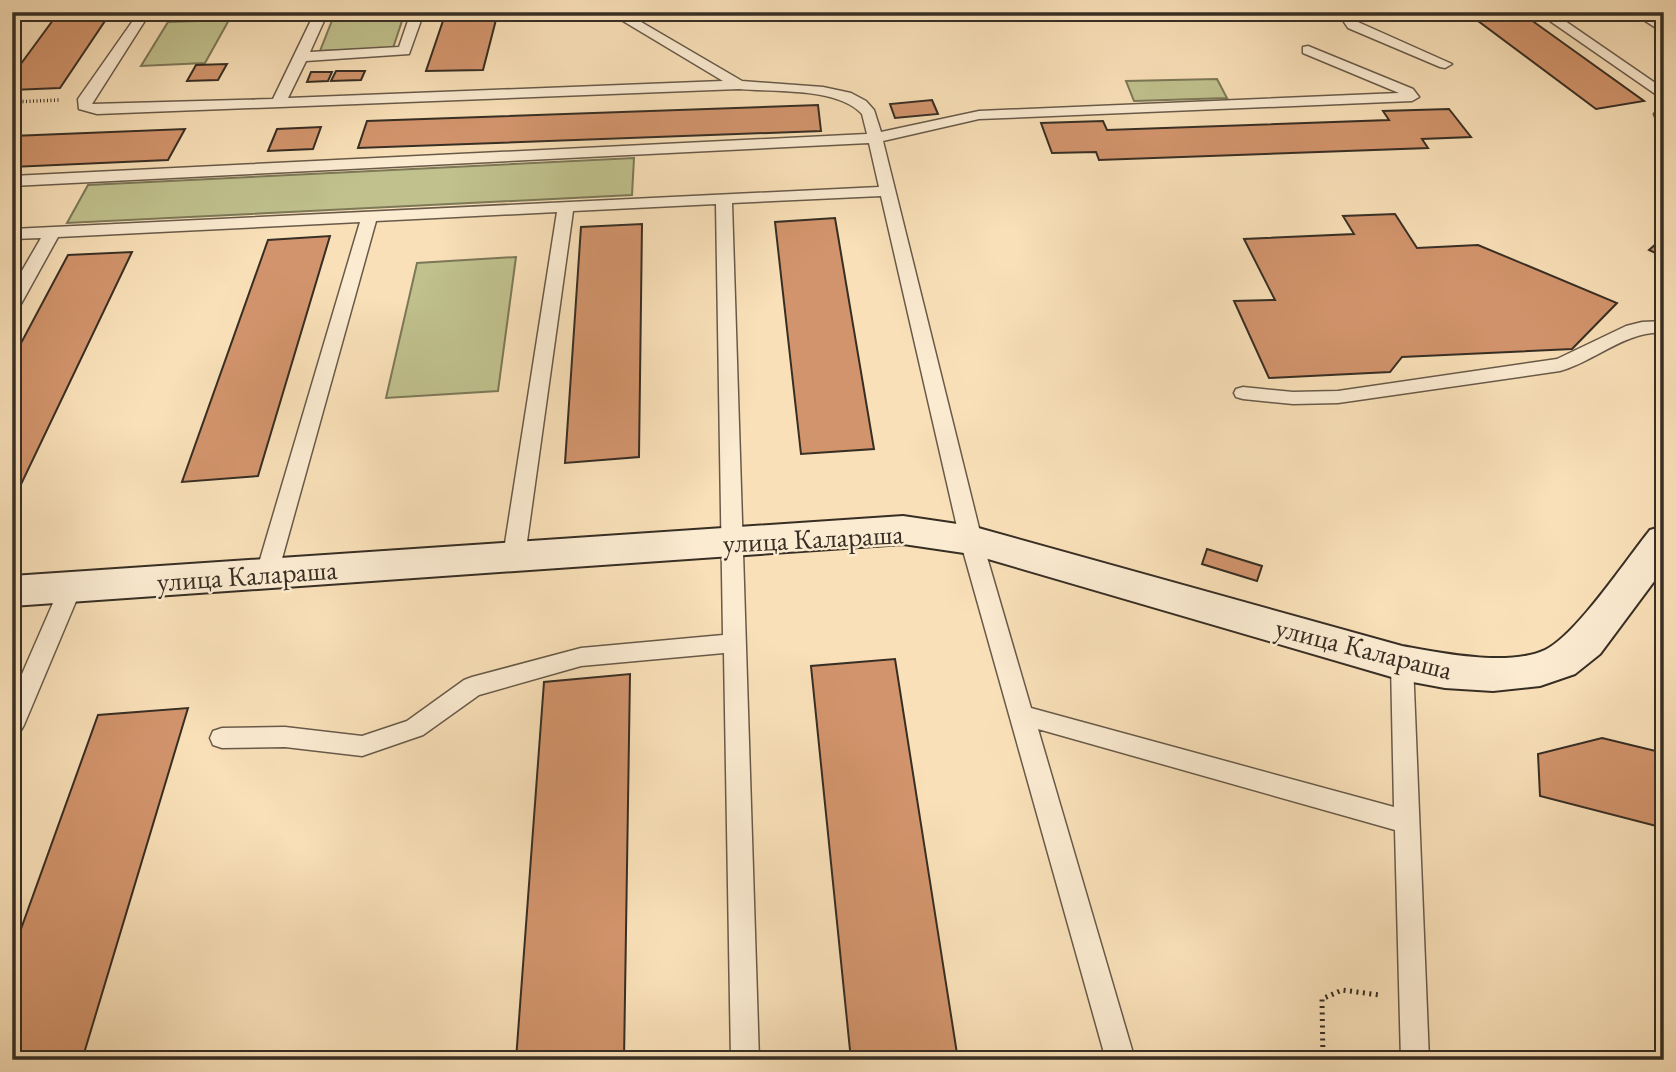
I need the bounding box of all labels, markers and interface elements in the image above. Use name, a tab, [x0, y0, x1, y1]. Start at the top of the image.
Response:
street label: улица Калараша	[722, 515, 905, 561]
street label: улица Калараша	[155, 551, 339, 599]
street label: улица Калараша	[1272, 609, 1457, 688]

